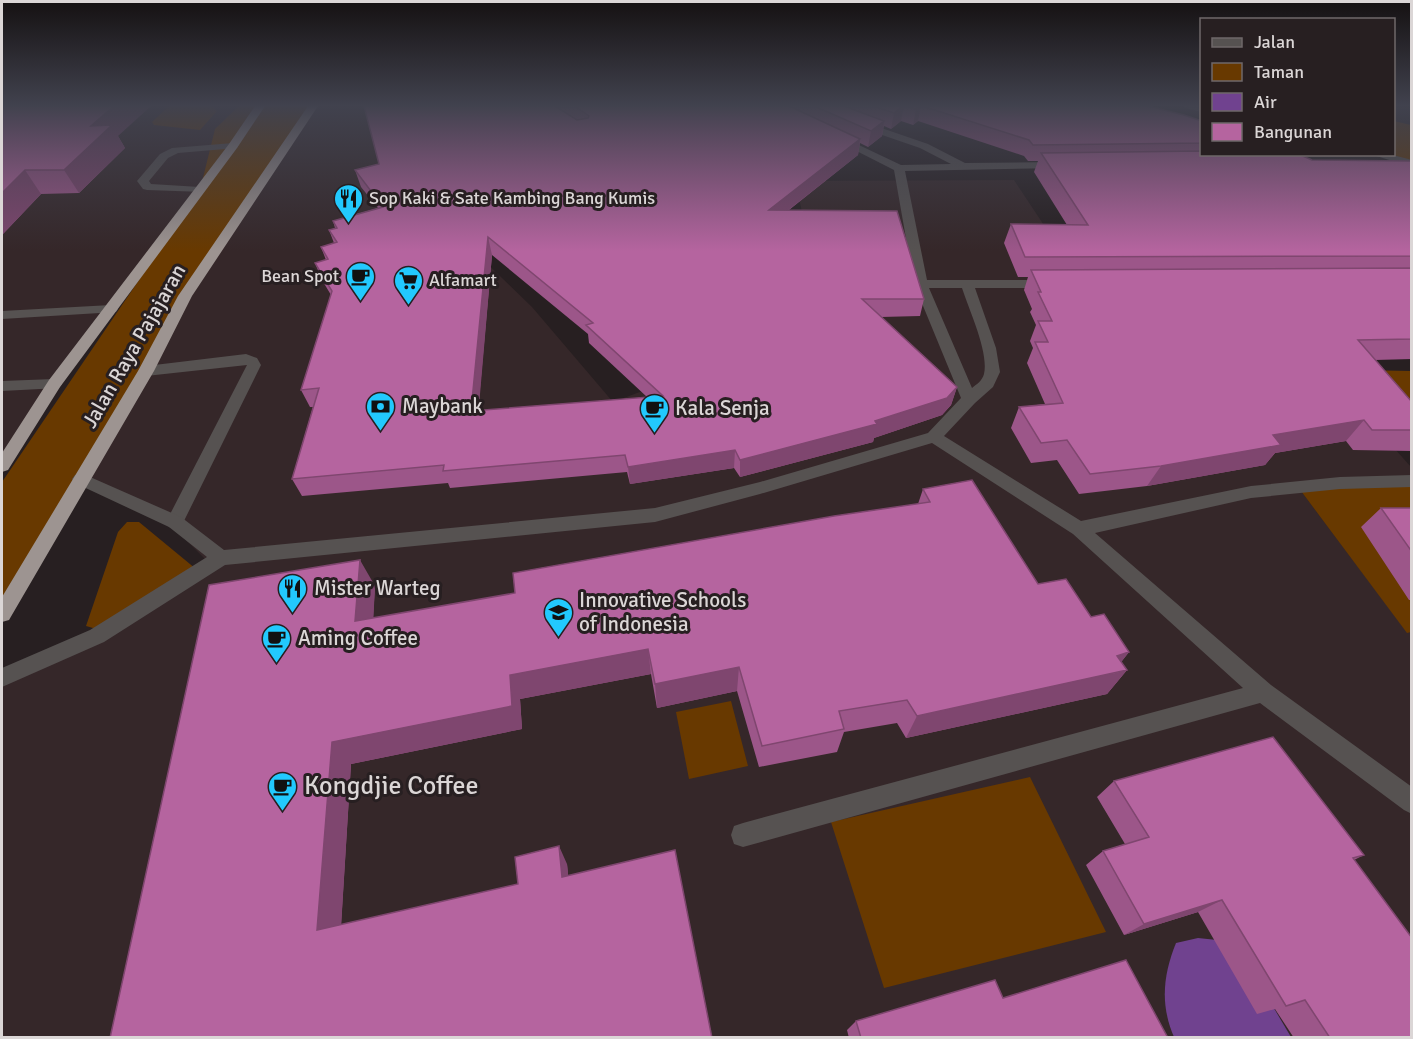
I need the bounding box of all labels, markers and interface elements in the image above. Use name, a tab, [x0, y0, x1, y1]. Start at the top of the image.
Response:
legend	[1200, 18, 1395, 156]
text: Jalan	[1254, 31, 1295, 53]
text: Taman	[1254, 61, 1304, 83]
text: Air	[1254, 91, 1277, 113]
text: Bangunan	[1254, 121, 1332, 143]
restaurant icon: Sop Kaki & Sate Kambing Bang Kumis	[332, 182, 364, 224]
place label: Sop Kaki & Sate Kambing Bang Kumis	[369, 187, 655, 209]
street label: Jalan Raya Pajajaran	[77, 259, 191, 433]
cafe icon: Bean Spot	[344, 260, 376, 302]
supermarket icon: Alfamart	[392, 264, 424, 306]
place label: Bean Spot	[261, 265, 339, 287]
place label: Alfamart	[429, 269, 497, 291]
bank icon: Maybank	[365, 390, 397, 432]
cafe icon: Kala Senja	[638, 392, 670, 434]
place label: Maybank	[402, 393, 483, 419]
place label: Kala Senja	[675, 395, 770, 421]
restaurant icon: Mister Warteg	[277, 572, 309, 614]
place label: Mister Warteg	[314, 575, 441, 601]
place label: Innovative Schools of Indonesia	[579, 587, 746, 637]
school or university icon: Innovative Schools of Indonesia	[542, 596, 574, 638]
cafe icon: Aming Coffee	[261, 622, 293, 664]
place label: Aming Coffee	[298, 625, 418, 651]
cafe icon: Kongdjie Coffee	[267, 770, 299, 812]
place label: Kongdjie Coffee	[304, 770, 478, 802]

